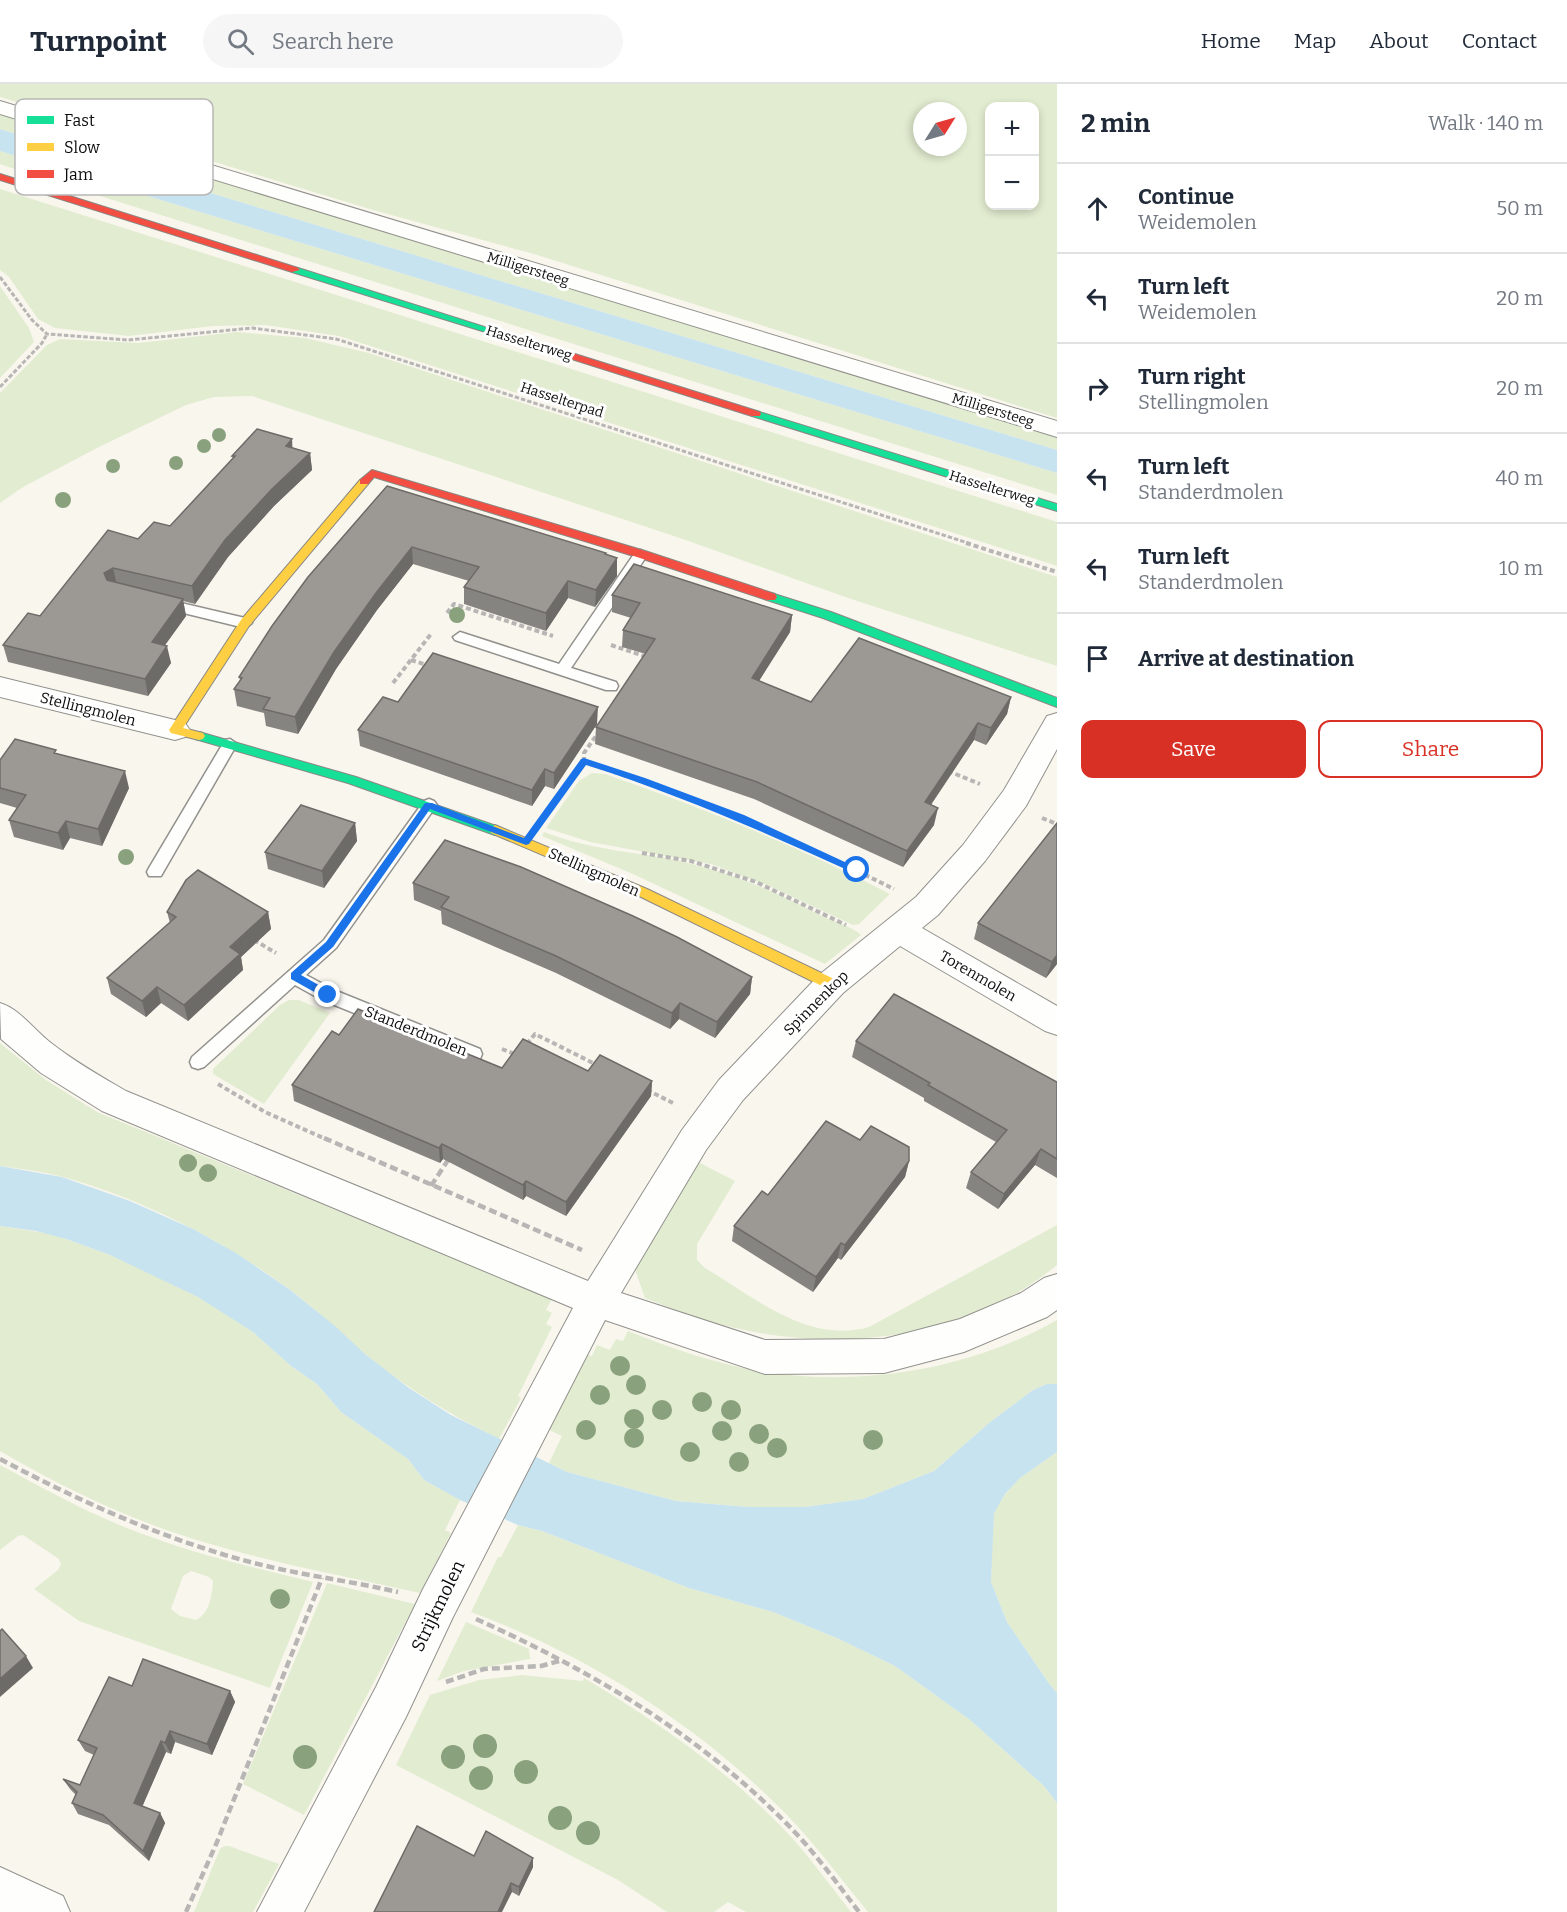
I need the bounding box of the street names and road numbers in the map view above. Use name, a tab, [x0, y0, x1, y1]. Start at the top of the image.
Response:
street label: Milligersteeg	[485, 248, 571, 290]
street label: Hasselterweg	[484, 322, 574, 364]
street label: Hasselterpad	[518, 379, 606, 421]
street label: Milligersteeg	[950, 389, 1036, 431]
street label: Hasselterweg	[947, 467, 1037, 509]
street label: Stellingmolen	[38, 688, 138, 730]
street label: Stellingmolen	[546, 844, 643, 900]
street label: Torenmolen	[936, 947, 1020, 1005]
street label: Spinnenkop	[780, 967, 852, 1039]
street label: Standerdmolen	[362, 1002, 470, 1060]
street label: Strijkmolen	[406, 1556, 470, 1655]

